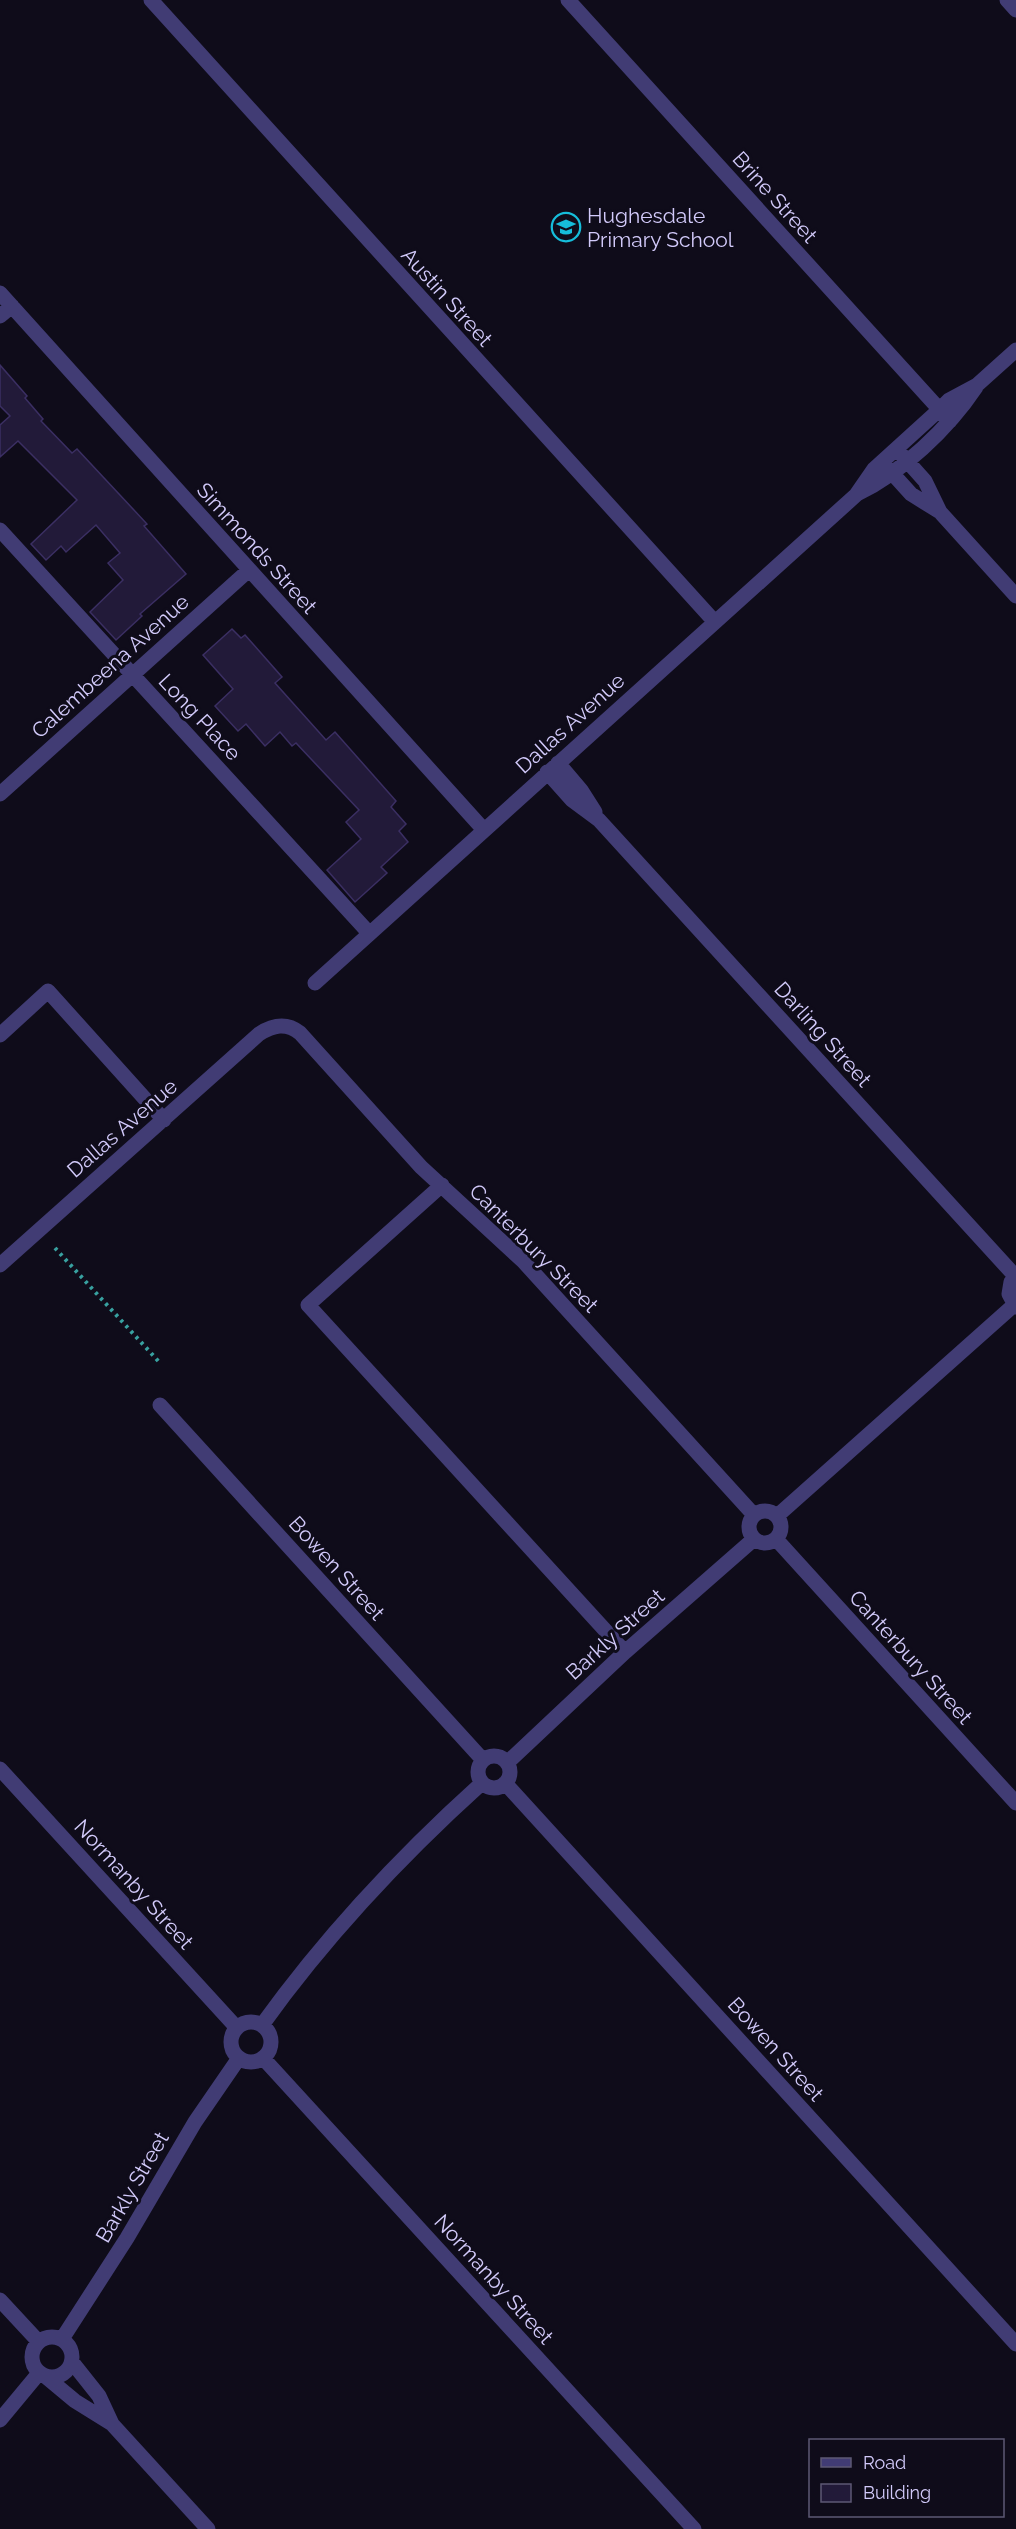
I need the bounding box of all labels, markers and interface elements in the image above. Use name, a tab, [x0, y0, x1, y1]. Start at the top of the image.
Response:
street label: Brine Street	[728, 146, 822, 248]
place label: Hughesdale Primary School	[587, 203, 734, 252]
school or university icon: Hughesdale Primary School	[550, 211, 582, 243]
street label: Austin Street	[396, 243, 498, 351]
street label: Simmonds Street	[192, 477, 322, 619]
street label: Calembeena Avenue	[26, 589, 194, 743]
street label: Dallas Avenue	[510, 668, 630, 778]
street label: Long Place	[154, 669, 246, 765]
street label: Darling Street	[769, 976, 877, 1092]
street label: Dallas Avenue	[62, 1073, 182, 1183]
street label: Canterbury Street	[464, 1178, 604, 1318]
street label: Bowen Street	[284, 1511, 390, 1625]
street label: Barkly Street	[561, 1583, 669, 1685]
street label: Canterbury Street	[844, 1585, 978, 1729]
street label: Normanby Street	[69, 1814, 199, 1954]
street label: Bowen Street	[723, 1992, 829, 2106]
street label: Barkly Street	[90, 2127, 174, 2247]
street label: Normanby Street	[429, 2209, 559, 2349]
legend	[809, 2439, 1004, 2517]
text: Road	[863, 2452, 906, 2473]
text: Building	[863, 2482, 931, 2503]

